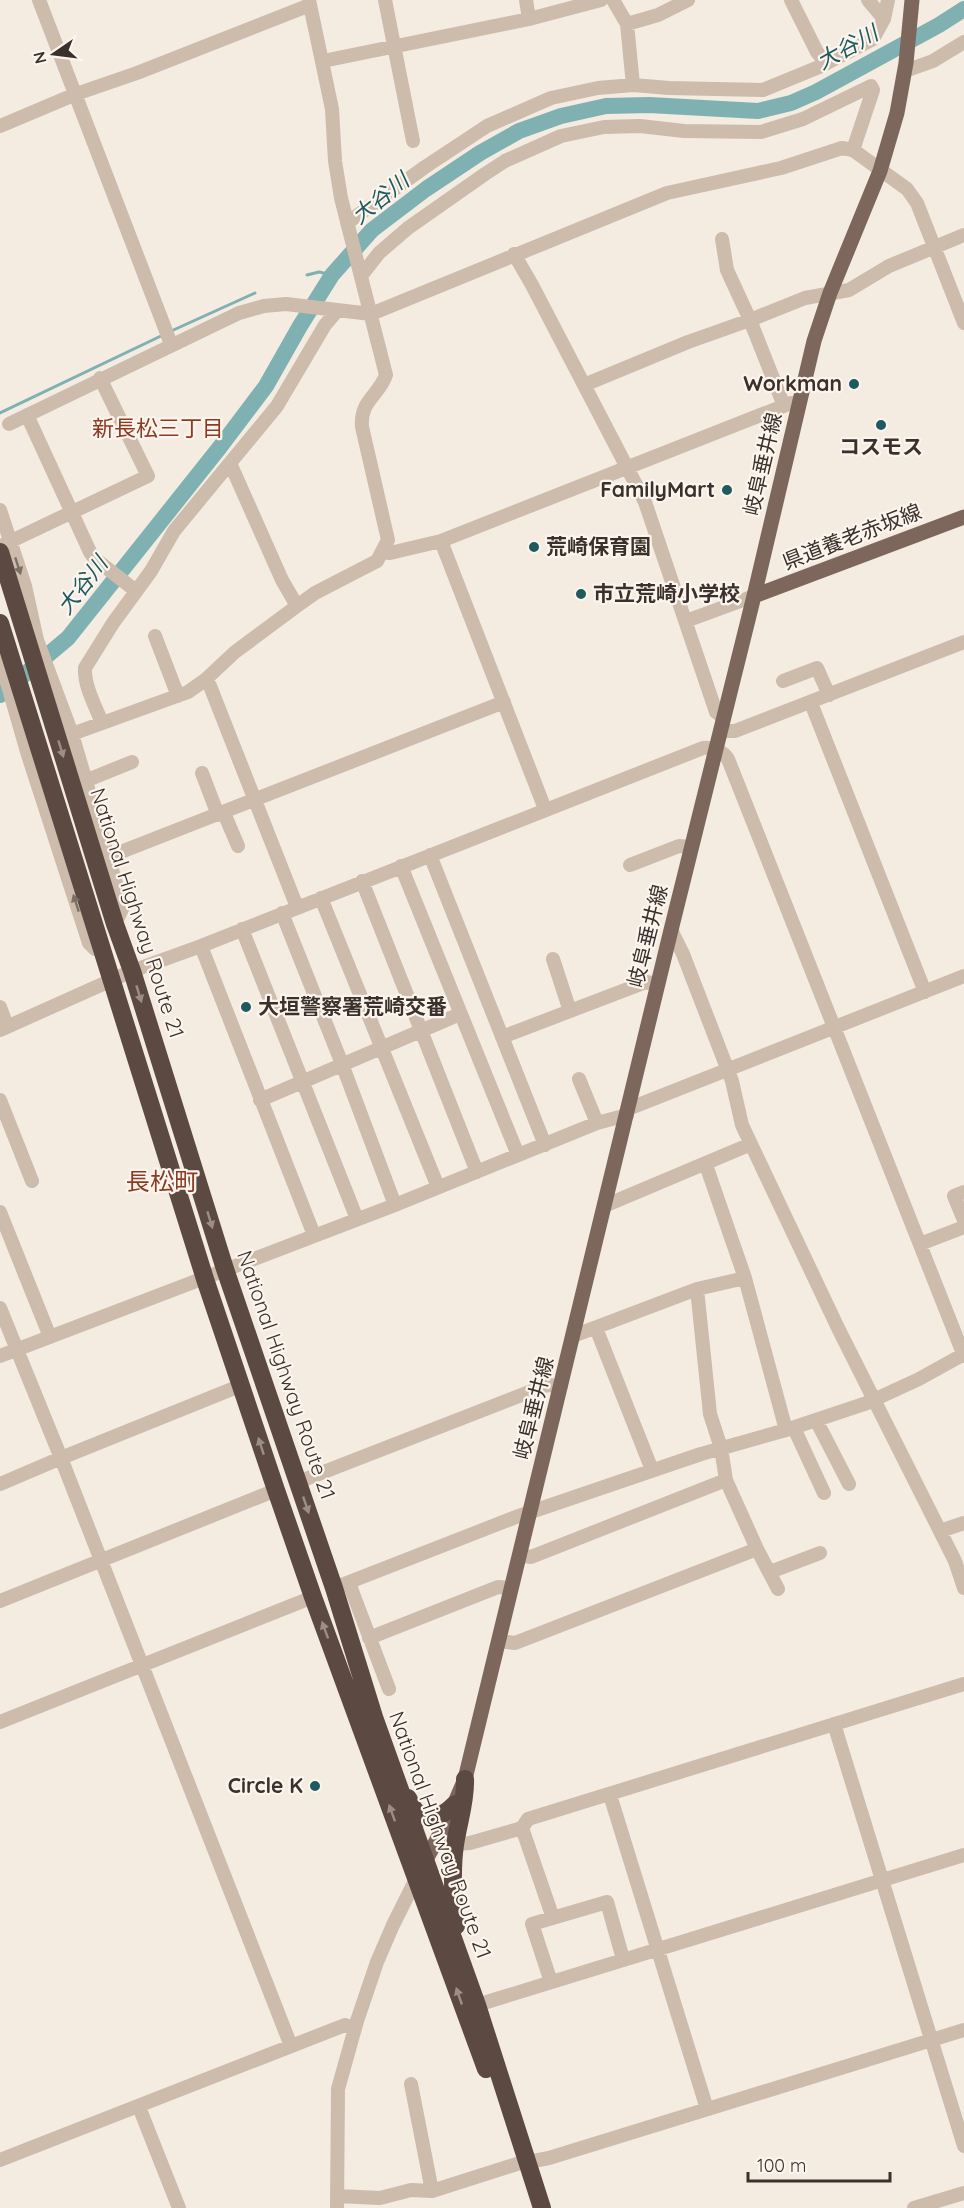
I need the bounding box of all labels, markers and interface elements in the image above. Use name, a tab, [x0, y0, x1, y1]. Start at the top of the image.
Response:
water label: 大谷川	[811, 18, 884, 75]
north arrow	[24, 24, 84, 84]
text: N	[28, 50, 51, 66]
water label: 大谷川	[346, 165, 416, 230]
place label: Workman	[743, 370, 842, 396]
marker: Workman	[847, 377, 861, 391]
street label: 岐阜垂井線	[738, 410, 787, 518]
district label: 新長松三丁目	[92, 414, 224, 442]
marker: コスモス	[874, 418, 888, 432]
place label: コスモス	[839, 433, 923, 459]
place label: FamilyMart	[600, 476, 715, 502]
marker: FamilyMart	[720, 483, 734, 497]
street label: 県道養老赤坂線	[778, 498, 925, 575]
place label: 荒崎保育園	[546, 533, 651, 559]
marker: 荒崎保育園	[527, 540, 541, 554]
water label: 大谷川	[51, 549, 115, 620]
one-way arrow	[14, 557, 23, 575]
place label: 市立荒崎小学校	[593, 580, 740, 606]
marker: 市立荒崎小学校	[574, 587, 588, 601]
one-way arrow	[57, 740, 66, 758]
street label: National Highway Route 21	[85, 784, 191, 1041]
street label: 岐阜垂井線	[622, 882, 672, 990]
one-way arrow	[70, 894, 80, 912]
one-way arrow	[135, 985, 144, 1003]
place label: 大垣警察署荒崎交番	[258, 993, 447, 1019]
marker: 大垣警察署荒崎交番	[239, 1000, 253, 1014]
district label: 長松町	[126, 1166, 198, 1196]
one-way arrow	[206, 1211, 215, 1229]
street label: National Highway Route 21	[232, 1247, 342, 1502]
street label: 岐阜垂井線	[508, 1354, 558, 1462]
one-way arrow	[256, 1437, 266, 1455]
one-way arrow	[301, 1496, 311, 1514]
one-way arrow	[320, 1621, 329, 1639]
street label: National Highway Route 21	[384, 1707, 498, 1962]
place label: Circle K	[228, 1772, 303, 1798]
marker: Circle K	[308, 1779, 322, 1793]
one-way arrow	[386, 1804, 396, 1822]
one-way arrow	[454, 1987, 464, 2005]
scale bar	[748, 2145, 890, 2183]
text: 100 m	[757, 2154, 806, 2177]

